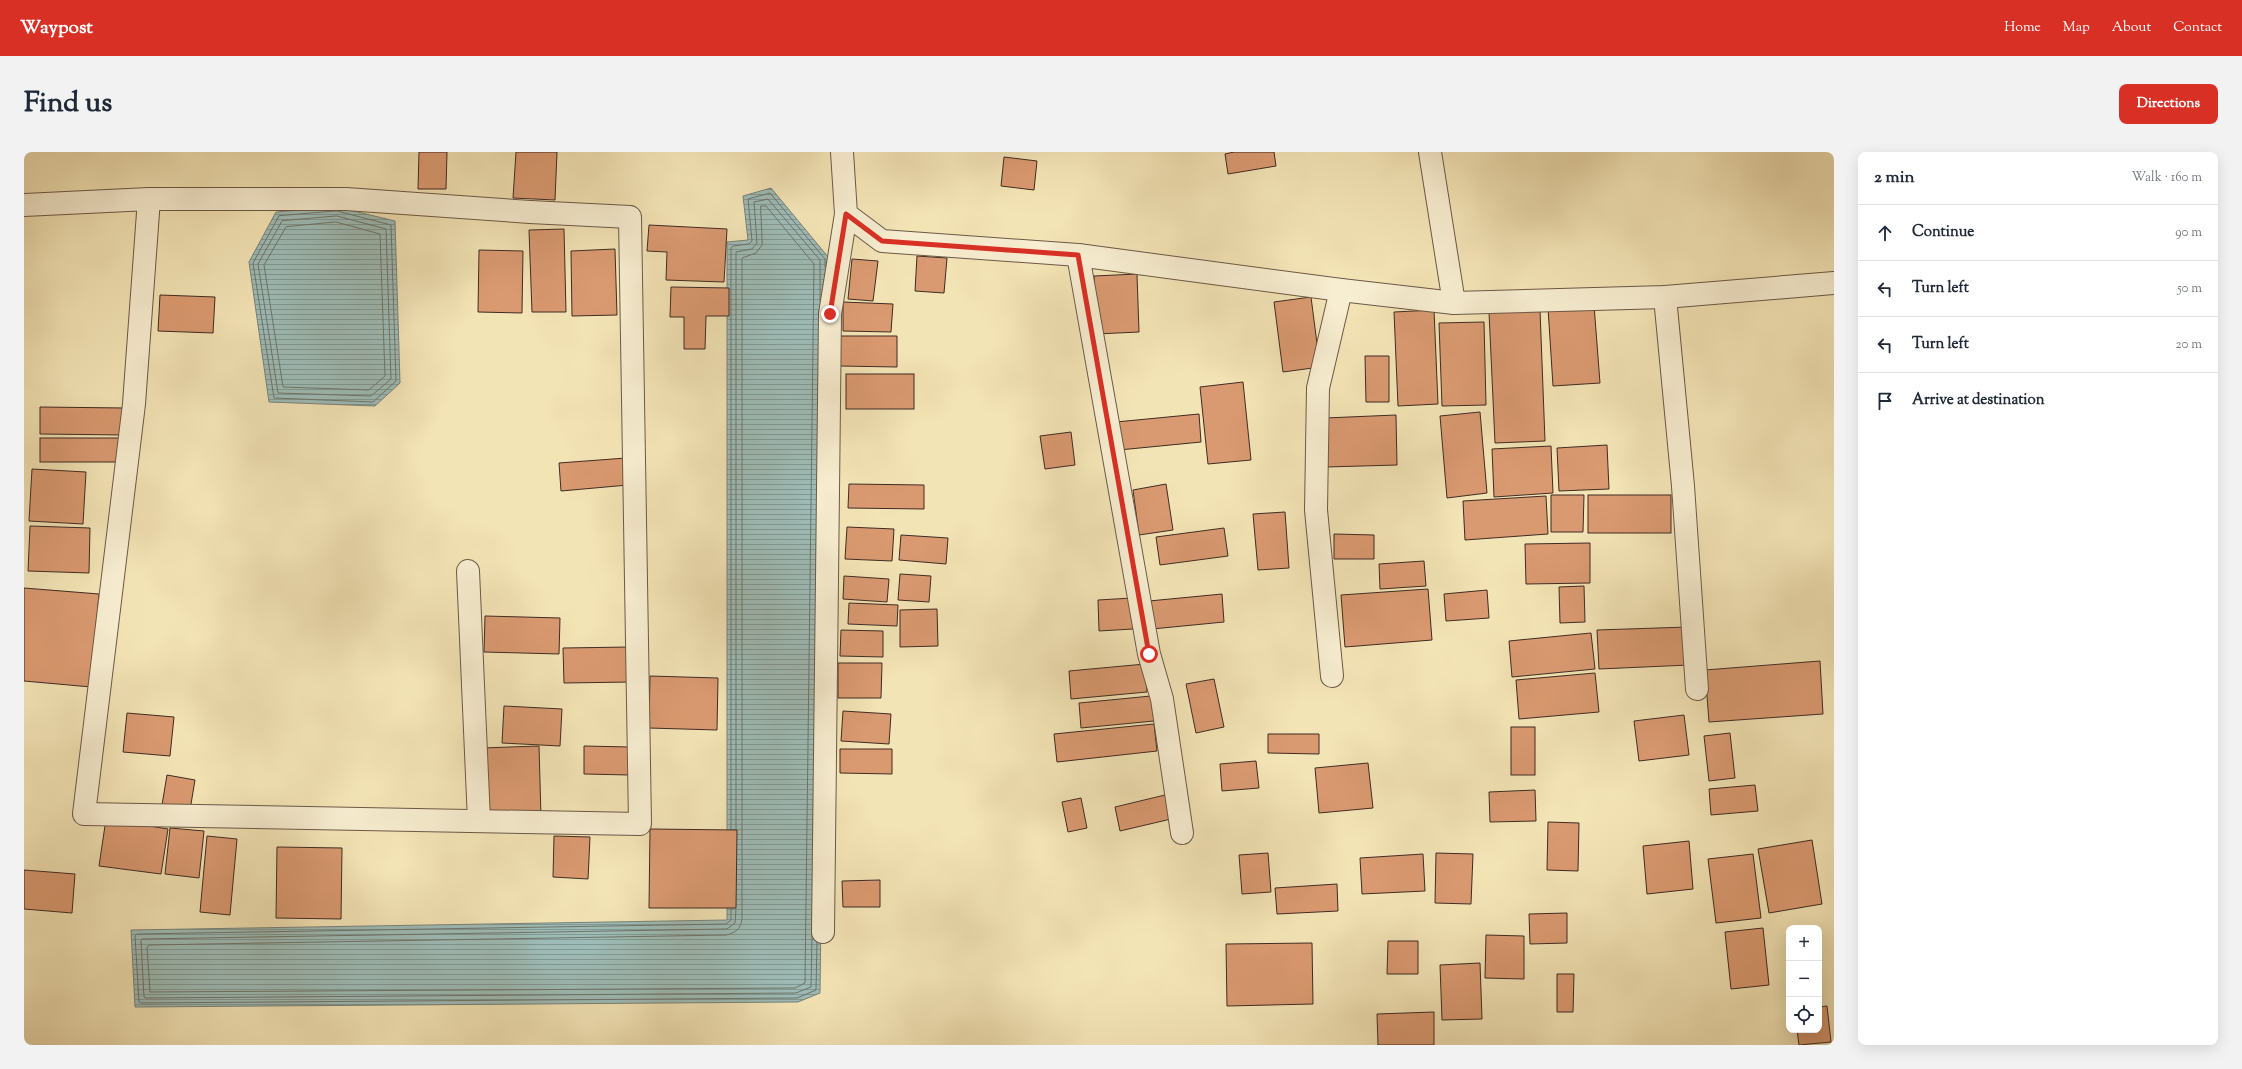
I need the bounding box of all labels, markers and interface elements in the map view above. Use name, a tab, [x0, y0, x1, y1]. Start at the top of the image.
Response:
text: Waypost	[20, 15, 93, 42]
text: Home	[2004, 18, 2041, 38]
text: Map	[2063, 18, 2090, 38]
text: About	[2112, 18, 2151, 38]
text: Contact	[2173, 18, 2222, 38]
text: Find us	[24, 84, 112, 124]
button: Directions	[2119, 84, 2218, 124]
text: 2 min	[1874, 166, 1915, 190]
text: Walk · 160 m	[2131, 169, 2202, 187]
icon: ahead	[1874, 222, 1896, 244]
text: Continue	[1912, 222, 1974, 243]
text: 90 m	[2175, 224, 2202, 242]
icon: left	[1874, 278, 1896, 300]
text: Turn left	[1912, 278, 1969, 299]
text: 50 m	[2177, 280, 2202, 298]
route end	[821, 305, 839, 323]
icon: left	[1874, 334, 1896, 356]
text: Turn left	[1912, 334, 1969, 355]
text: 20 m	[2176, 336, 2202, 354]
icon: arrive	[1874, 390, 1896, 412]
text: Arrive at destination	[1912, 390, 2045, 411]
route start	[1140, 645, 1158, 663]
map controls	[1786, 925, 1822, 1033]
button: +	[1786, 925, 1822, 961]
button: −	[1786, 961, 1822, 997]
button: locate	[1786, 997, 1822, 1033]

